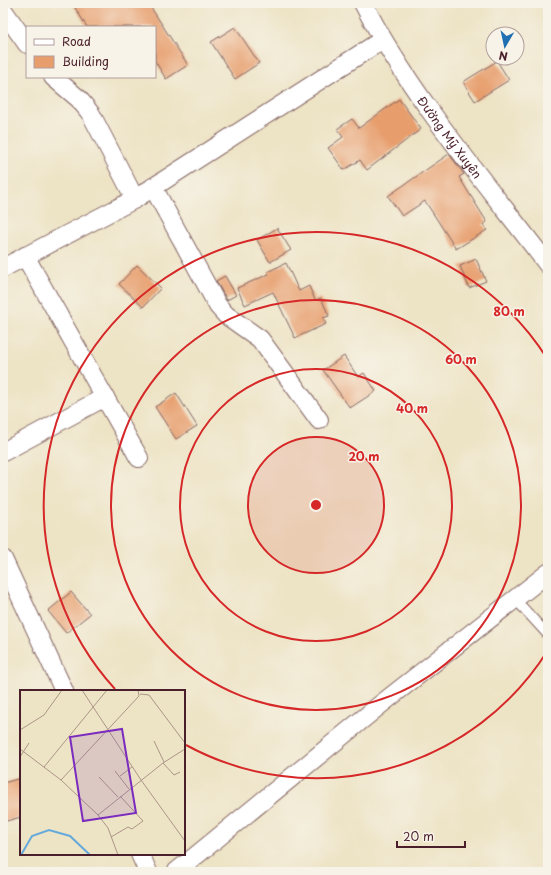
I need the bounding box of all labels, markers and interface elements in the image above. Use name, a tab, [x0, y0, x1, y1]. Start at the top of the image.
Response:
legend	[26, 26, 156, 78]
north arrow	[485, 26, 525, 66]
text: Road	[62, 32, 91, 50]
text: N	[497, 47, 509, 65]
text: Building	[62, 52, 109, 70]
street label: Đường Mỹ Xuyên	[413, 92, 486, 182]
text: 80 m	[493, 302, 525, 320]
text: 60 m	[445, 350, 477, 368]
text: 40 m	[396, 399, 428, 417]
text: 20 m	[348, 447, 380, 465]
centre of rings	[309, 498, 323, 512]
inset map	[20, 690, 185, 855]
scale bar	[397, 823, 465, 849]
text: 20 m	[403, 827, 434, 845]

